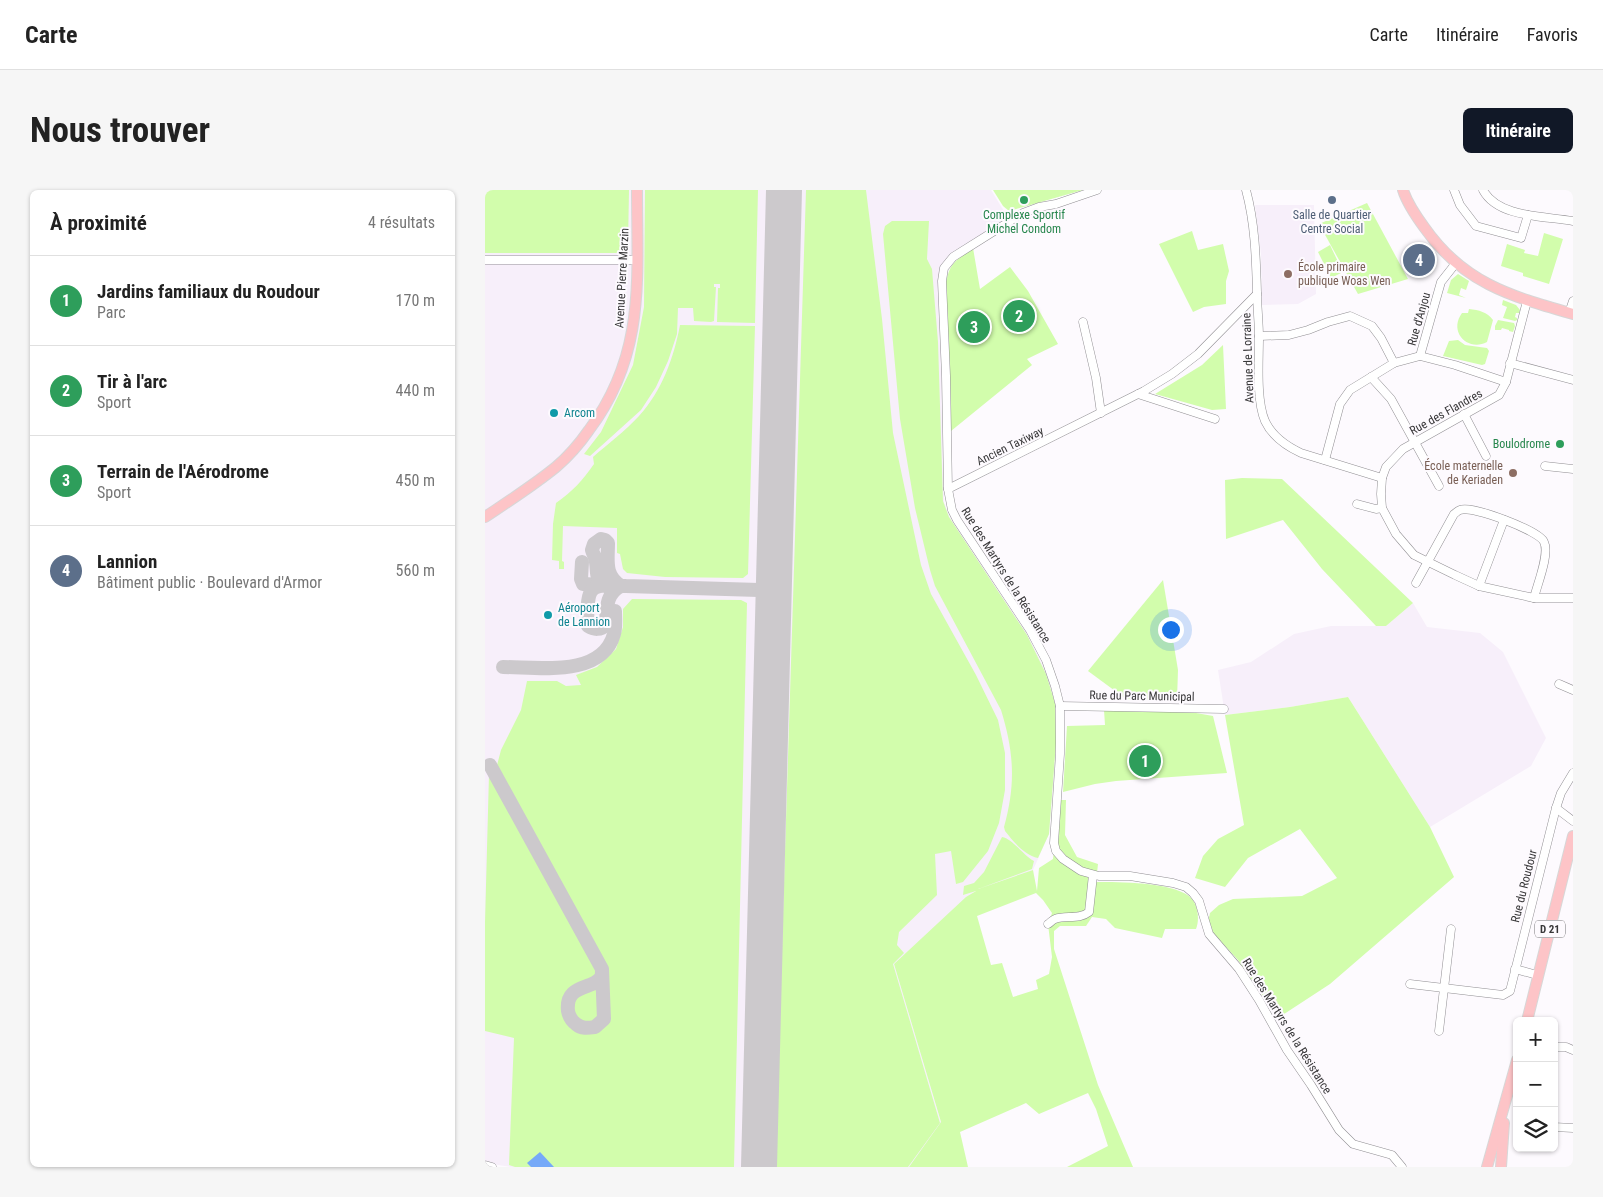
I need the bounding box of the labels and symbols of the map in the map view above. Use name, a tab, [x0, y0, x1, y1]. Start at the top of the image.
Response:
marker: Complexe Sportif Michel Condom	[1018, 194, 1030, 206]
marker: Salle de Quartier Centre Social	[1326, 194, 1338, 206]
place label: Complexe Sportif Michel Condom	[983, 208, 1065, 236]
place label: Salle de Quartier Centre Social	[1293, 208, 1372, 236]
street label: Avenue Pierre Marzin	[612, 227, 632, 328]
pin: 4	[1403, 241, 1435, 279]
place label: École primaire publique Woas Wen	[1298, 259, 1391, 288]
marker: École primaire publique Woas Wen	[1282, 268, 1294, 280]
street label: Rue d'Anjou	[1405, 290, 1433, 347]
pin: 2	[1003, 297, 1035, 335]
pin: 3	[958, 308, 990, 346]
street label: Avenue de Lorraine	[1239, 312, 1257, 403]
street label: Rue des Flandres	[1407, 386, 1485, 438]
place label: Arcom	[564, 406, 595, 420]
marker: Arcom	[548, 407, 560, 419]
street label: Ancien Taxiway	[974, 424, 1046, 468]
place label: Boulodrome	[1493, 437, 1550, 451]
marker: Boulodrome	[1554, 438, 1566, 450]
place label: École maternelle de Keriaden	[1424, 458, 1503, 487]
marker: École maternelle de Keriaden	[1507, 467, 1519, 479]
street label: Rue des Martyrs de la Résistance	[958, 505, 1054, 646]
place label: Aéroport de Lannion	[558, 601, 610, 629]
marker: Aéroport de Lannion	[542, 609, 554, 621]
your location	[1158, 617, 1184, 643]
street label: Rue du Parc Municipal	[1089, 688, 1195, 704]
pin: 1	[1129, 742, 1161, 780]
street label: Rue du Roudour	[1508, 848, 1540, 924]
road number: D 21	[1535, 921, 1565, 938]
street label: Rue des Martyrs de la Résistance	[1239, 956, 1335, 1097]

